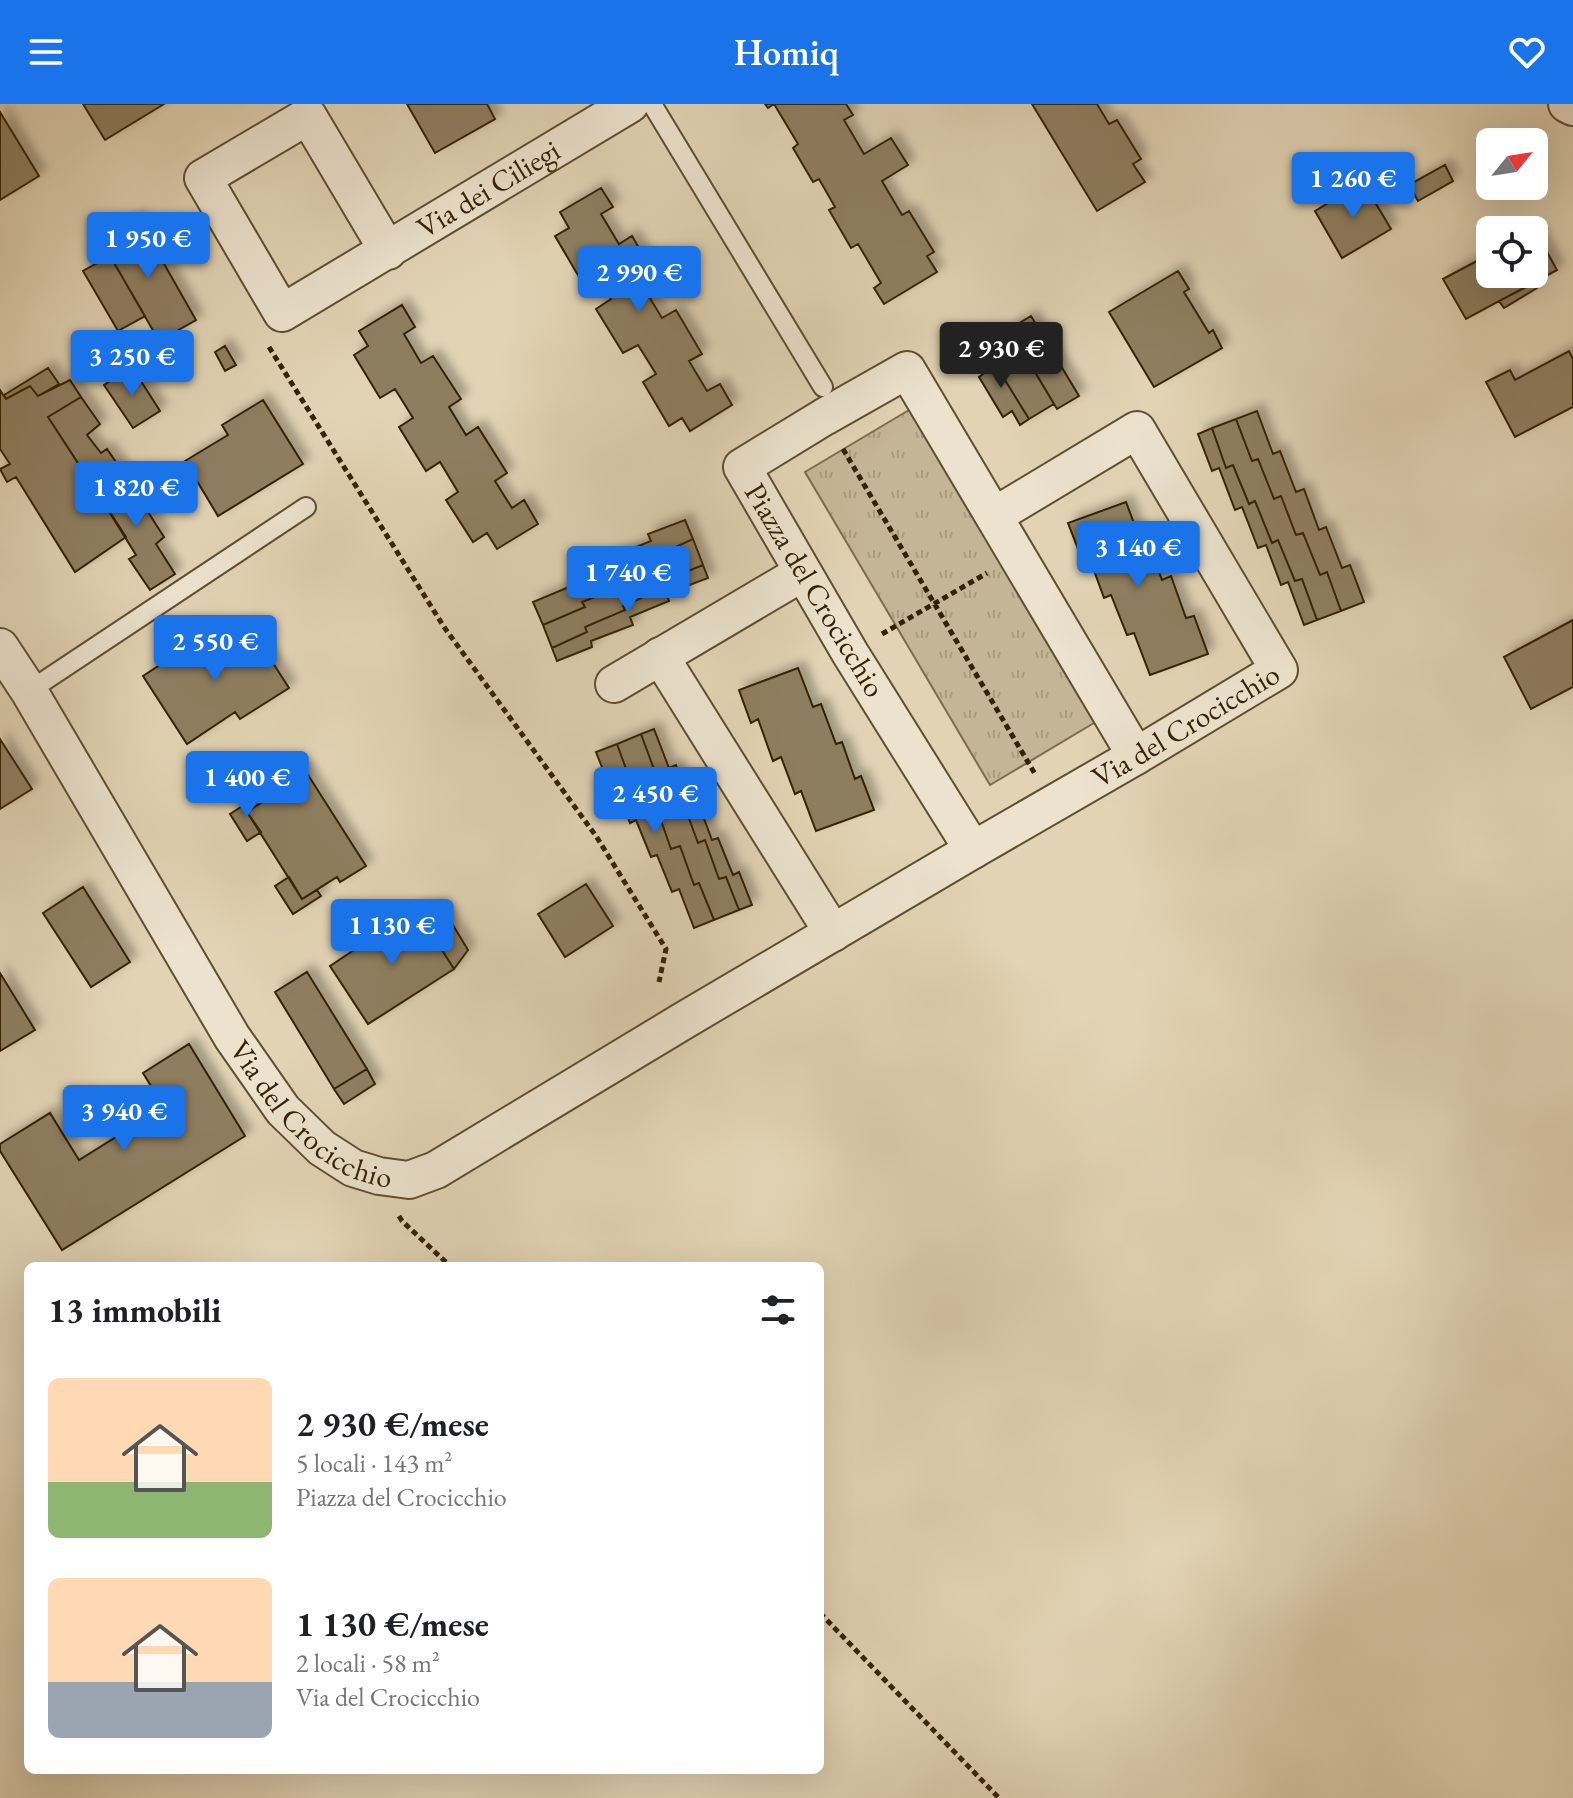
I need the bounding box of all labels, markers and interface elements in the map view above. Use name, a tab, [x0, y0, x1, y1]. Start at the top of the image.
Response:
text: Homiq	[734, 29, 839, 76]
icon: menu	[24, 30, 68, 74]
icon: heart	[1505, 30, 1549, 74]
north arrow	[1476, 128, 1548, 200]
map controls	[1476, 128, 1548, 288]
street label: Via dei Ciliegi	[409, 131, 567, 247]
pin: 1 260 €	[1279, 152, 1427, 220]
text: 1 260 €	[1310, 161, 1396, 195]
pin: 1 950 €	[74, 212, 222, 280]
button: locate	[1476, 216, 1548, 288]
text: 1 950 €	[105, 221, 191, 255]
pin: 2 990 €	[565, 246, 713, 314]
text: 2 990 €	[596, 255, 682, 289]
pin: 2 930 €	[927, 322, 1075, 390]
pin: 3 250 €	[58, 330, 206, 398]
text: 2 930 €	[958, 331, 1044, 365]
text: 3 250 €	[89, 339, 175, 373]
pin: 1 820 €	[62, 461, 210, 529]
text: 1 820 €	[93, 470, 179, 504]
street label: Piazza del Crocicchio	[736, 475, 895, 704]
pin: 3 140 €	[1064, 521, 1212, 589]
text: 3 140 €	[1095, 530, 1181, 564]
pin: 1 740 €	[554, 546, 702, 614]
text: 1 740 €	[585, 555, 671, 589]
pin: 2 550 €	[141, 615, 289, 683]
text: 2 550 €	[172, 624, 258, 658]
street label: Via del Crocicchio	[1084, 654, 1287, 796]
pin: 1 400 €	[173, 751, 321, 819]
text: 1 400 €	[204, 760, 290, 794]
pin: 2 450 €	[581, 767, 729, 835]
text: 2 450 €	[612, 776, 698, 810]
pin: 1 130 €	[318, 899, 466, 967]
text: 1 130 €	[349, 908, 435, 942]
street label: Via del Crocicchio	[221, 1032, 394, 1197]
pin: 3 940 €	[50, 1085, 198, 1153]
text: 3 940 €	[81, 1094, 167, 1128]
text: 13 immobili	[48, 1288, 221, 1332]
icon: filters	[756, 1288, 800, 1332]
text: 2 930 €/mese	[296, 1402, 489, 1446]
icon: home	[112, 1410, 208, 1506]
text: 5 locali · 143 m²	[296, 1446, 452, 1480]
text: Piazza del Crocicchio	[296, 1480, 507, 1514]
text: 1 130 €/mese	[296, 1602, 489, 1646]
icon: home	[112, 1610, 208, 1706]
text: 2 locali · 58 m²	[296, 1646, 440, 1680]
text: Via del Crocicchio	[296, 1680, 480, 1714]

